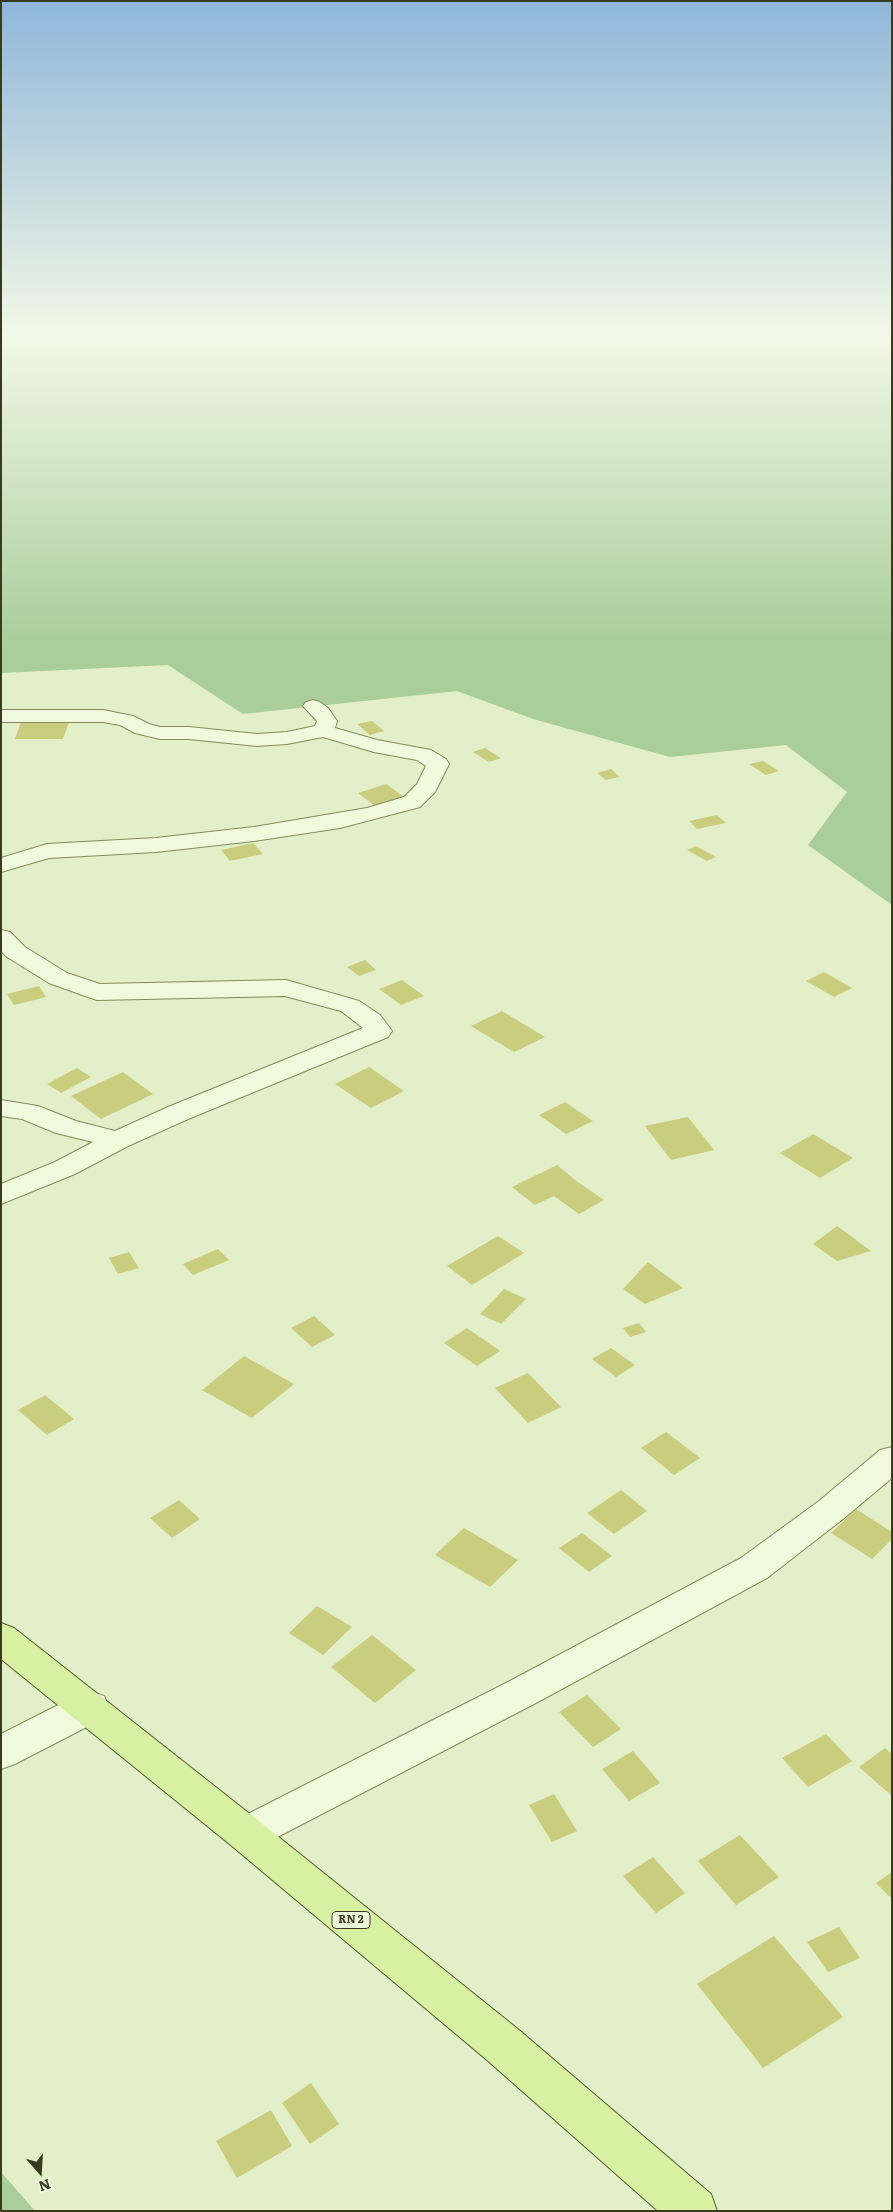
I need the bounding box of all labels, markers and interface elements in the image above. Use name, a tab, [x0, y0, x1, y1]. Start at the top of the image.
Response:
road number: RN 2	[332, 1912, 370, 1928]
north arrow	[15, 2147, 65, 2197]
text: N	[36, 2175, 54, 2198]

